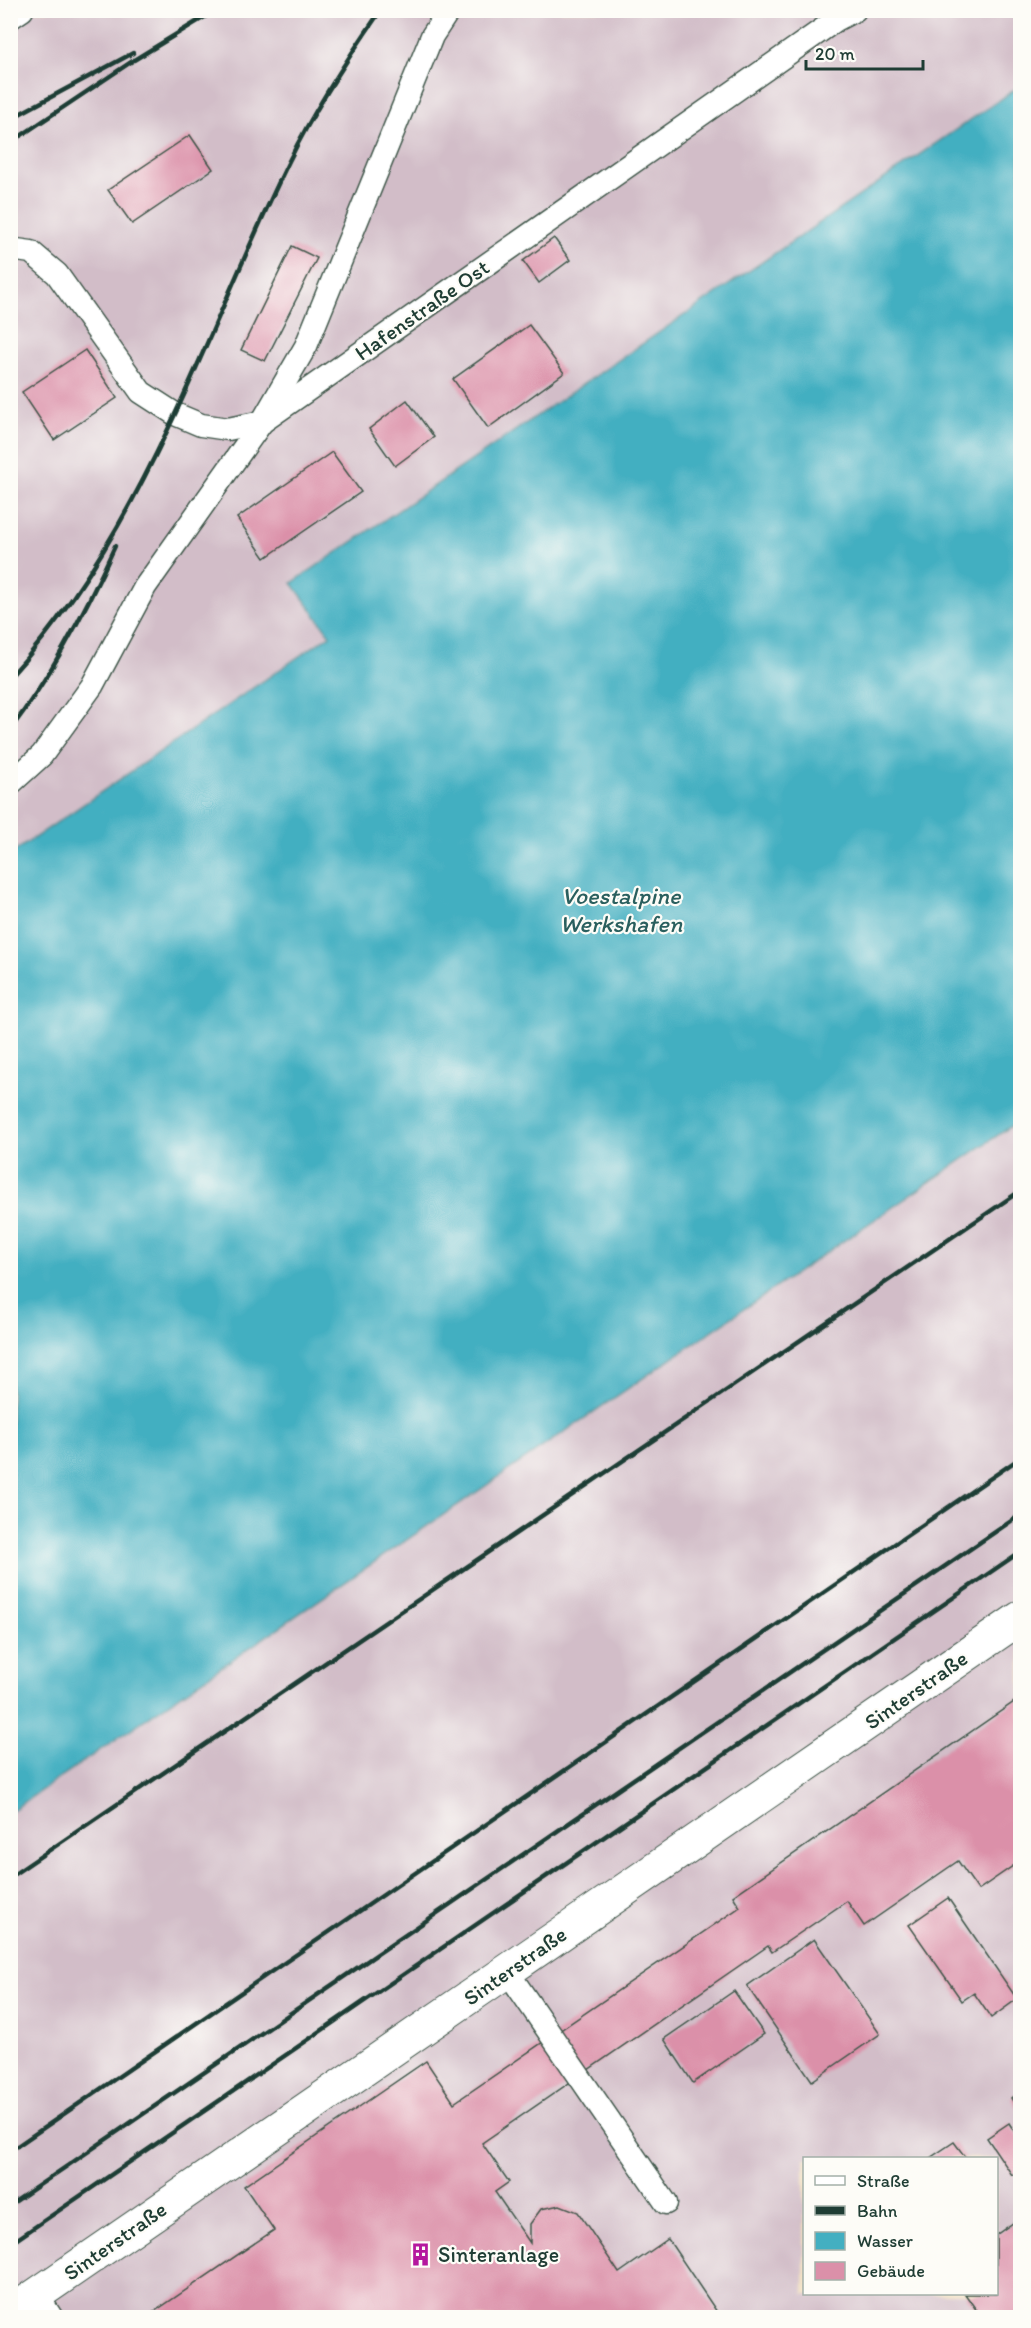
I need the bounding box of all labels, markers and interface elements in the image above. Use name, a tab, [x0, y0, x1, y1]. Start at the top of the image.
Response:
scale bar	[806, 33, 923, 71]
text: 20 m	[815, 43, 855, 65]
street label: Hafenstraße Ost	[350, 254, 494, 366]
water label: Voestalpine Werkshafen	[560, 881, 683, 938]
street label: Sinterstraße	[859, 1645, 973, 1735]
street label: Sinterstraße	[458, 1921, 572, 2011]
legend	[803, 2157, 998, 2295]
text: Straße	[857, 2170, 910, 2192]
street label: Sinterstraße	[58, 2196, 172, 2286]
text: Bahn	[857, 2200, 898, 2222]
text: Wasser	[857, 2230, 914, 2252]
building icon: Sinteranlage	[407, 2241, 433, 2267]
place label: Sinteranlage	[438, 2241, 559, 2268]
text: Gebäude	[857, 2260, 925, 2282]

